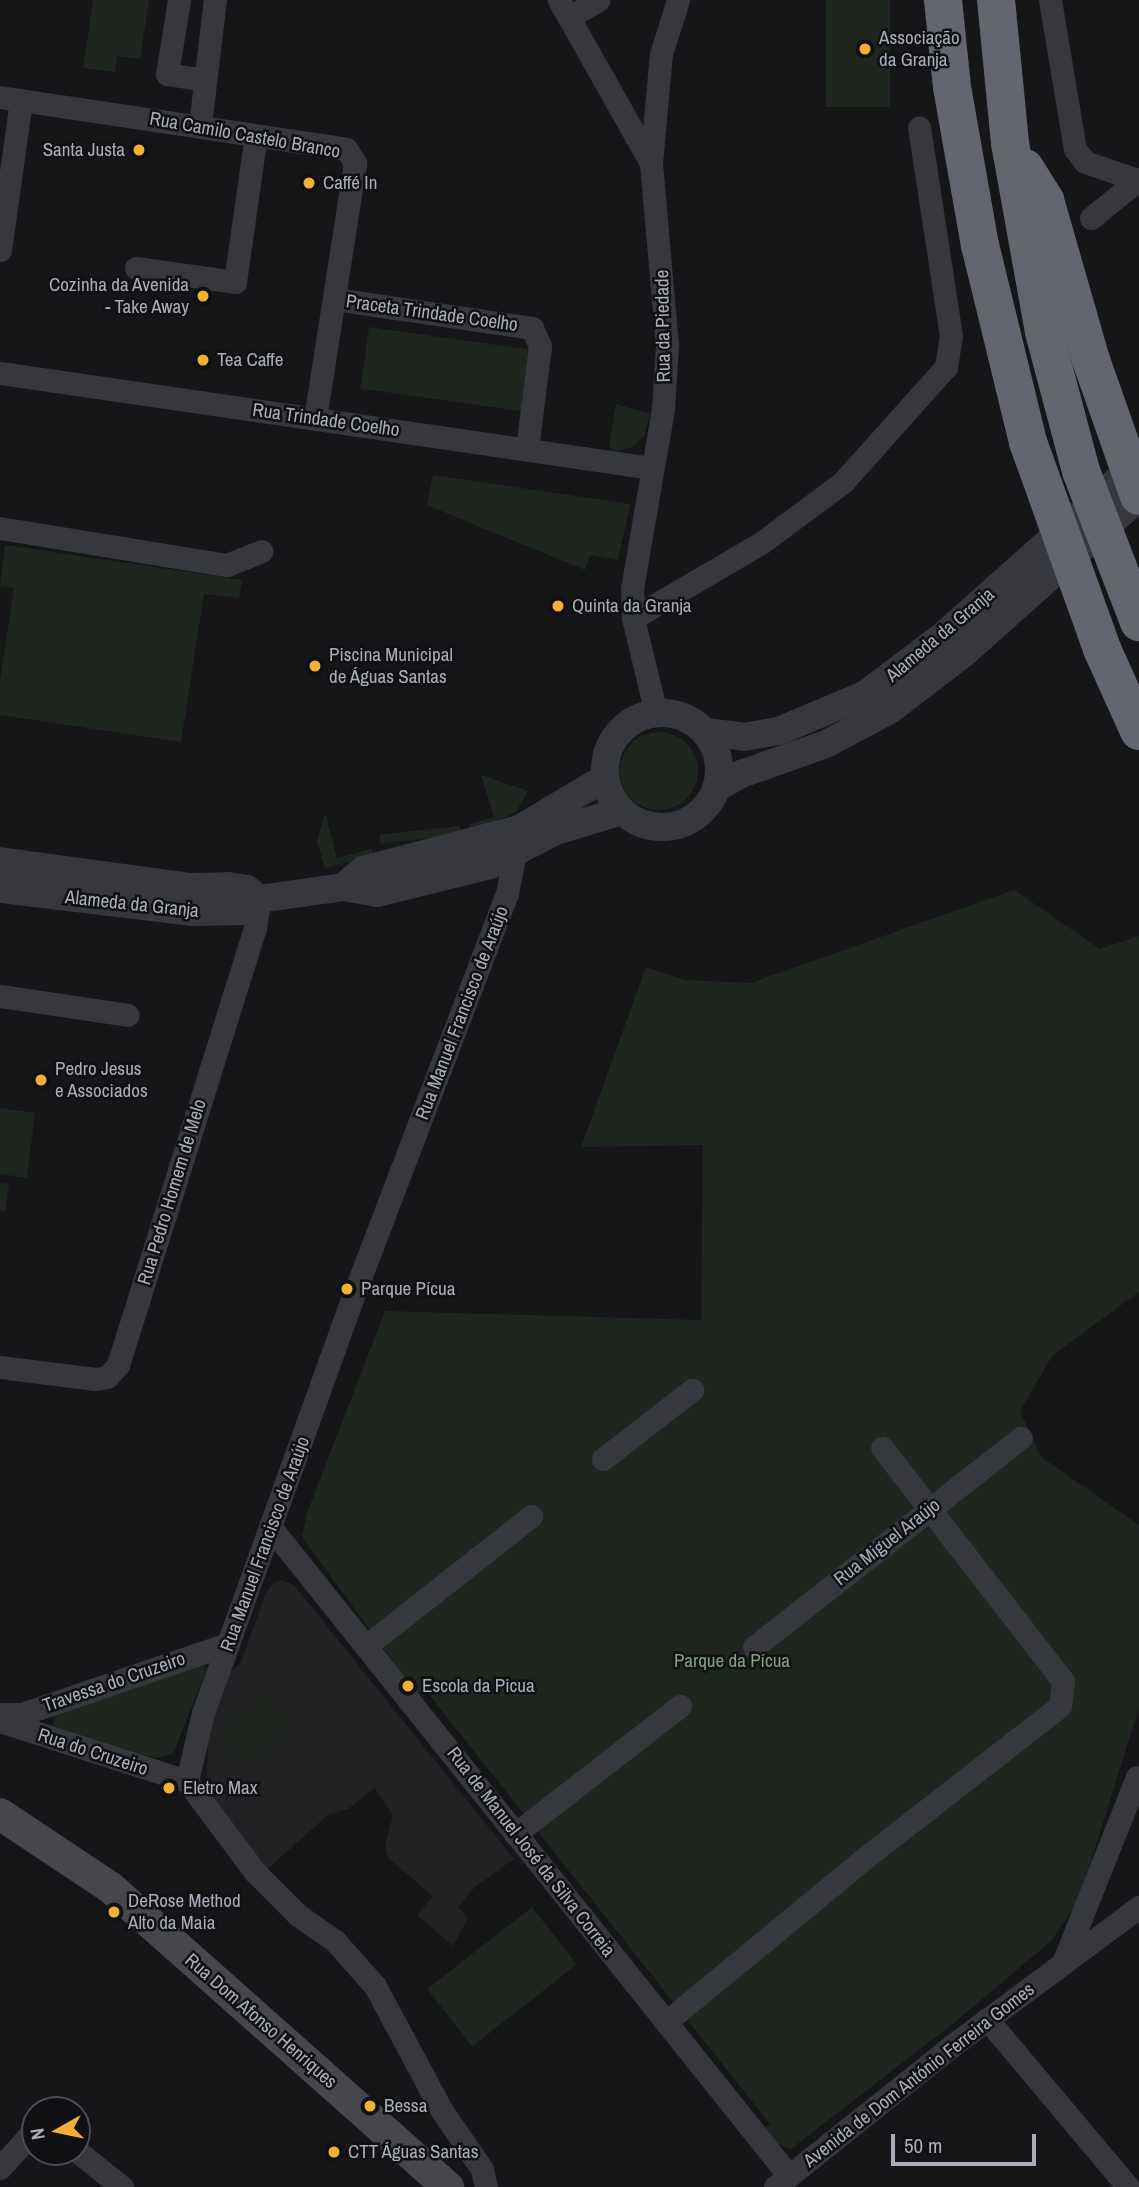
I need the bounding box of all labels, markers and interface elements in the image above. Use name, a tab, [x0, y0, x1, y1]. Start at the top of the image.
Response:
place label: Associação da Granja	[879, 27, 960, 71]
marker: Associação da Granja	[857, 41, 873, 57]
street label: Rua Camilo Castelo Branco	[148, 107, 342, 163]
place label: Santa Justa	[43, 139, 125, 161]
marker: Santa Justa	[131, 142, 147, 158]
place label: Caffé In	[323, 172, 377, 194]
marker: Caffé In	[301, 175, 317, 191]
street label: Rua da Piedade	[651, 270, 675, 382]
place label: Cozinha da Avenida - Take Away	[48, 274, 189, 318]
marker: Cozinha da Avenida - Take Away	[195, 288, 211, 304]
street label: Praceta Trindade Coelho	[345, 290, 519, 336]
place label: Tea Caffe	[217, 349, 283, 371]
marker: Tea Caffe	[195, 352, 211, 368]
street label: Rua Trindade Coelho	[251, 398, 401, 442]
street label: Alameda da Granja	[881, 583, 999, 687]
place label: Quinta da Granja	[572, 595, 692, 617]
marker: Quinta da Granja	[550, 598, 566, 614]
place label: Piscina Municipal de Águas Santas	[329, 644, 453, 688]
marker: Piscina Municipal de Águas Santas	[307, 658, 323, 674]
street label: Alameda da Granja	[64, 886, 200, 922]
street label: Rua Manuel Francisco de Araújo	[411, 903, 513, 1123]
place label: Pedro Jesus e Associados	[55, 1058, 149, 1102]
marker: Pedro Jesus e Associados	[33, 1072, 49, 1088]
street label: Rua Pedro Homem de Melo	[133, 1096, 211, 1288]
place label: Parque Pícua	[361, 1278, 455, 1300]
marker: Parque Pícua	[339, 1281, 355, 1297]
street label: Rua Manuel Francisco de Araújo	[215, 1433, 315, 1655]
street label: Rua Miguel Araújo	[829, 1493, 945, 1591]
street label: Travessa do Cruzeiro	[40, 1647, 188, 1717]
park label: Parque da Pícua	[674, 1650, 790, 1672]
place label: Escola da Picua	[422, 1675, 535, 1697]
marker: Escola da Picua	[400, 1678, 416, 1694]
street label: Rua do Cruzeiro	[35, 1723, 151, 1781]
street label: Rua de Manuel José da Silva Correia	[442, 1743, 620, 1961]
place label: Eletro Max	[183, 1777, 257, 1799]
marker: Eletro Max	[161, 1780, 177, 1796]
place label: DeRose Method Alto da Maia	[128, 1890, 241, 1934]
marker: DeRose Method Alto da Maia	[106, 1904, 122, 1920]
street label: Rua Dom Afonso Henriques	[180, 1948, 342, 2094]
street label: Avenida de Dom António Ferreira Gomes	[799, 1978, 1039, 2172]
place label: Bessa	[384, 2095, 427, 2117]
north arrow	[21, 2096, 91, 2166]
marker: Bessa	[362, 2098, 378, 2114]
scale bar	[894, 2120, 1039, 2164]
text: N	[24, 2126, 51, 2142]
text: 50 m	[904, 2131, 942, 2160]
place label: CTT Águas Santas	[348, 2141, 480, 2163]
marker: CTT Águas Santas	[326, 2144, 342, 2160]

